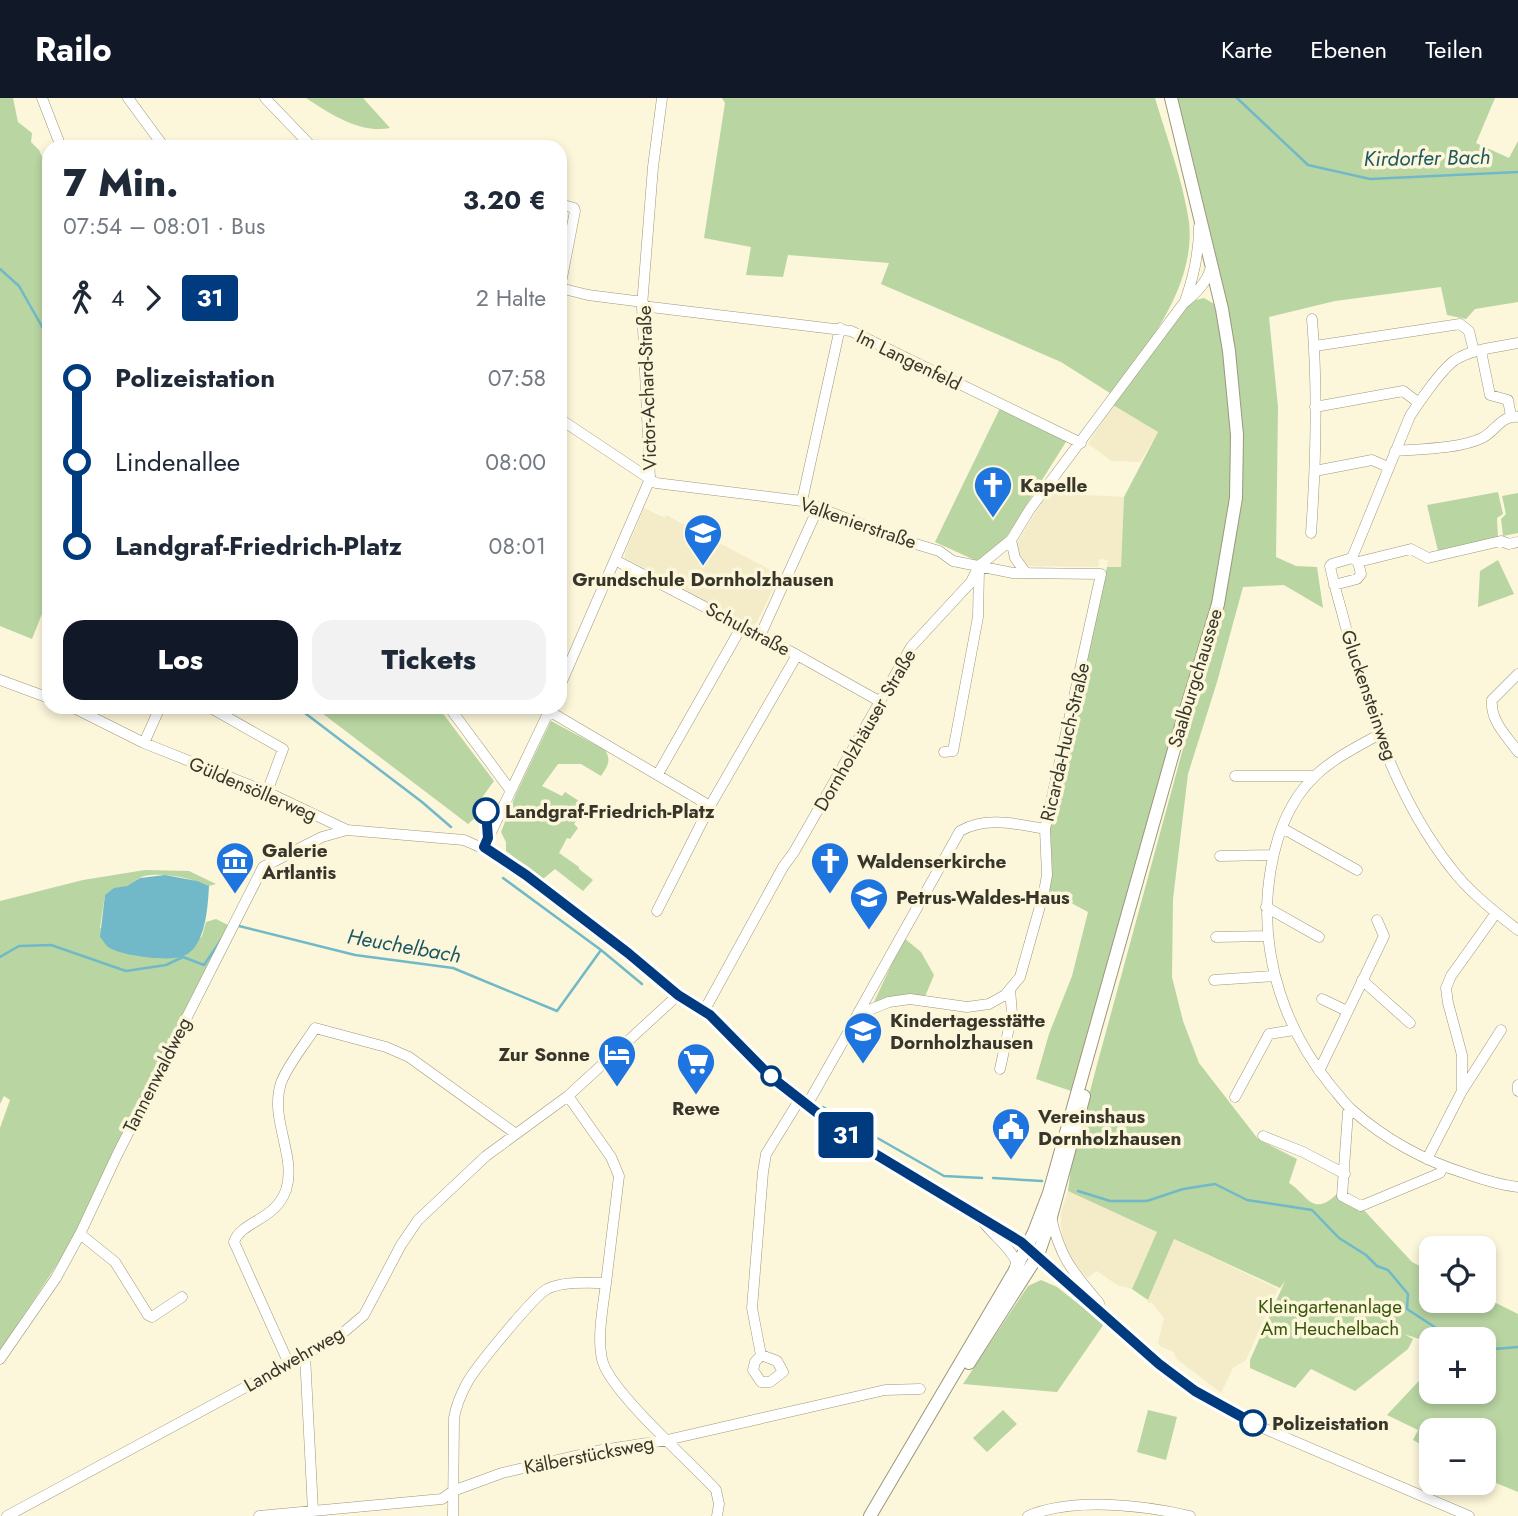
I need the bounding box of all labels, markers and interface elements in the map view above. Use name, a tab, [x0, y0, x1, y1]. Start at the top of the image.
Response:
text: Railo	[35, 26, 112, 73]
text: Karte	[1221, 32, 1272, 67]
text: Ebenen	[1310, 32, 1387, 67]
text: Teilen	[1425, 32, 1483, 67]
water label: Kirdorfer Bach	[1363, 142, 1491, 174]
text: 7 Min.	[63, 155, 179, 210]
text: 3.20 €	[463, 181, 546, 219]
text: 07:54 – 08:01 · Bus	[63, 209, 265, 243]
icon: walk	[63, 279, 101, 317]
icon: forward	[134, 279, 172, 317]
text: 31	[196, 280, 224, 315]
text: 4	[111, 281, 124, 315]
text: 2 Halte	[476, 281, 546, 315]
street label: Victor-Achard-Straße	[631, 305, 663, 471]
street label: Im Langenfeld	[852, 323, 966, 397]
text: Polizeistation	[115, 359, 275, 397]
text: 07:58	[488, 361, 546, 395]
text: Lindenallee	[115, 443, 240, 481]
text: 08:00	[485, 445, 546, 479]
church icon: Kapelle	[972, 464, 1014, 519]
place label: Kapelle	[1020, 472, 1087, 499]
street label: Valkenierstraße	[796, 490, 920, 556]
school or university icon: Grundschule Dornholzhausen	[682, 512, 724, 567]
text: Landgraf-Friedrich-Platz	[115, 527, 402, 565]
text: 08:01	[489, 529, 546, 563]
place label: Grundschule Dornholzhausen	[572, 566, 834, 593]
street label: Schulstraße	[701, 595, 795, 663]
street label: Saalburgchaussee	[1161, 605, 1229, 751]
button: Los	[63, 620, 298, 700]
button: Tickets	[312, 620, 546, 700]
street label: Gluckensteinweg	[1334, 626, 1404, 764]
street label: Dornholzhäuser Straße	[808, 644, 923, 816]
street label: Ricarda-Huch-Straße	[1034, 660, 1096, 824]
street label: Güldensöllerweg	[185, 750, 321, 828]
marker: Landgraf-Friedrich-Platz	[473, 798, 499, 824]
place label: Landgraf-Friedrich-Platz	[505, 798, 715, 825]
place label: Galerie Artlantis	[261, 837, 336, 886]
museum icon: Galerie Artlantis	[214, 840, 256, 895]
church icon: Waldenserkirche	[809, 840, 851, 895]
place label: Waldenserkirche	[857, 848, 1007, 875]
school or university icon: Petrus-Waldes-Haus	[848, 876, 890, 931]
place label: Petrus-Waldes-Haus	[896, 884, 1070, 911]
water label: Heuchelbach	[345, 921, 463, 971]
place label: Kindertagesstätte Dornholzhausen	[890, 1007, 1045, 1056]
school or university icon: Kindertagesstätte Dornholzhausen	[842, 1010, 884, 1065]
street label: Tannenwaldweg	[116, 1013, 198, 1137]
hotel icon: Zur Sonne	[596, 1033, 638, 1088]
place label: Zur Sonne	[499, 1041, 590, 1068]
supermarket icon: Rewe	[675, 1041, 717, 1096]
unlabelled marker	[761, 1066, 781, 1086]
place label: Rewe	[672, 1095, 720, 1122]
place label: Vereinshaus Dornholzhausen	[1037, 1103, 1181, 1152]
public building icon: Vereinshaus Dornholzhausen	[990, 1106, 1032, 1161]
line badge: 31	[814, 1112, 878, 1158]
text: 31	[832, 1117, 860, 1152]
map controls	[1419, 1236, 1496, 1495]
button: locate	[1419, 1236, 1496, 1313]
park label: Kleingartenanlage Am Heuchelbach	[1258, 1293, 1402, 1342]
street label: Landwehrweg	[239, 1320, 349, 1398]
button: +	[1419, 1327, 1496, 1404]
marker: Polizeistation	[1240, 1410, 1266, 1436]
place label: Polizeistation	[1272, 1410, 1389, 1437]
button: −	[1419, 1418, 1496, 1495]
street label: Kälberstücksweg	[522, 1429, 656, 1481]

